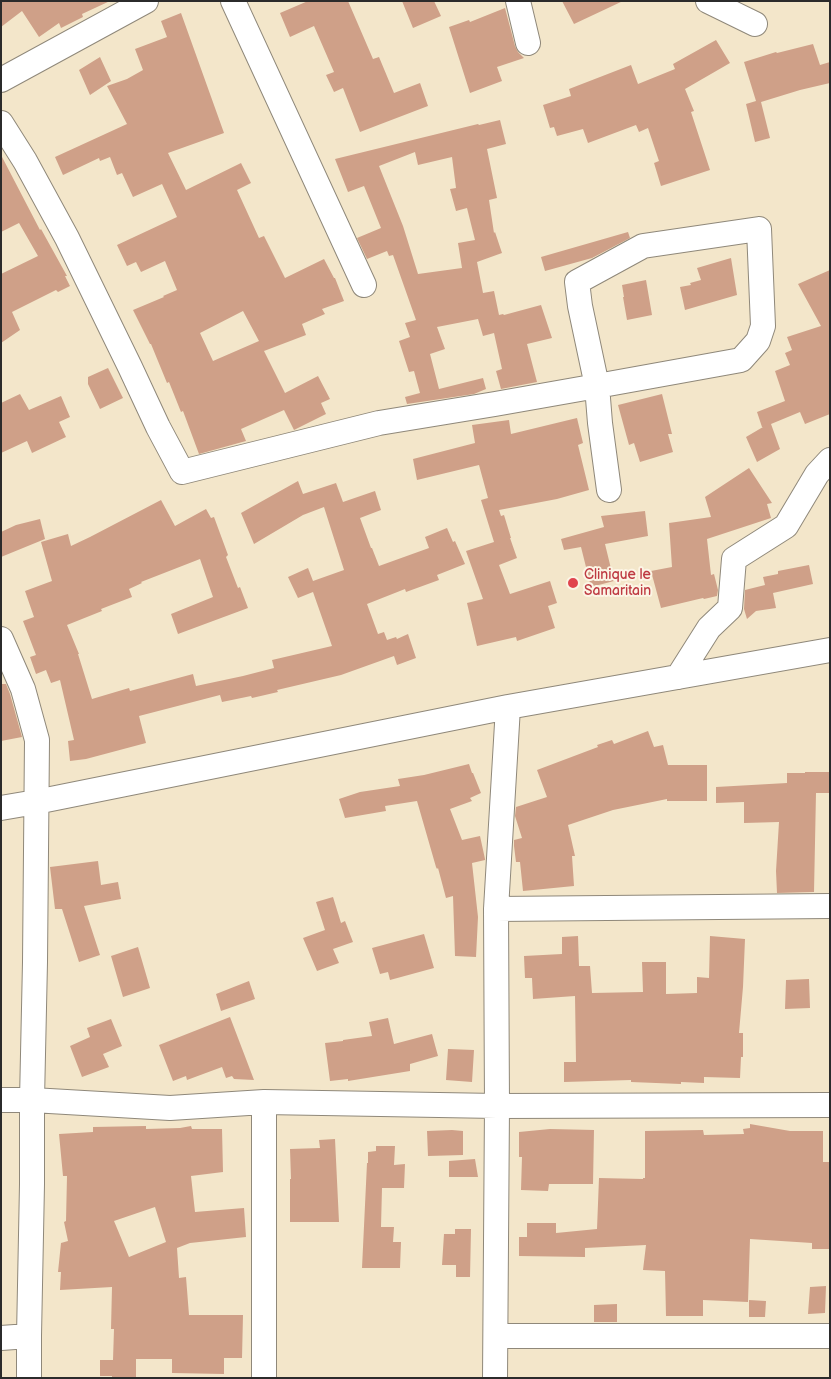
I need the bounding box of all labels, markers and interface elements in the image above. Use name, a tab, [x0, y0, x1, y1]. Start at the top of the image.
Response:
place label: Clinique le Samaritain	[584, 567, 651, 600]
marker: Clinique le Samaritain	[566, 576, 580, 590]

